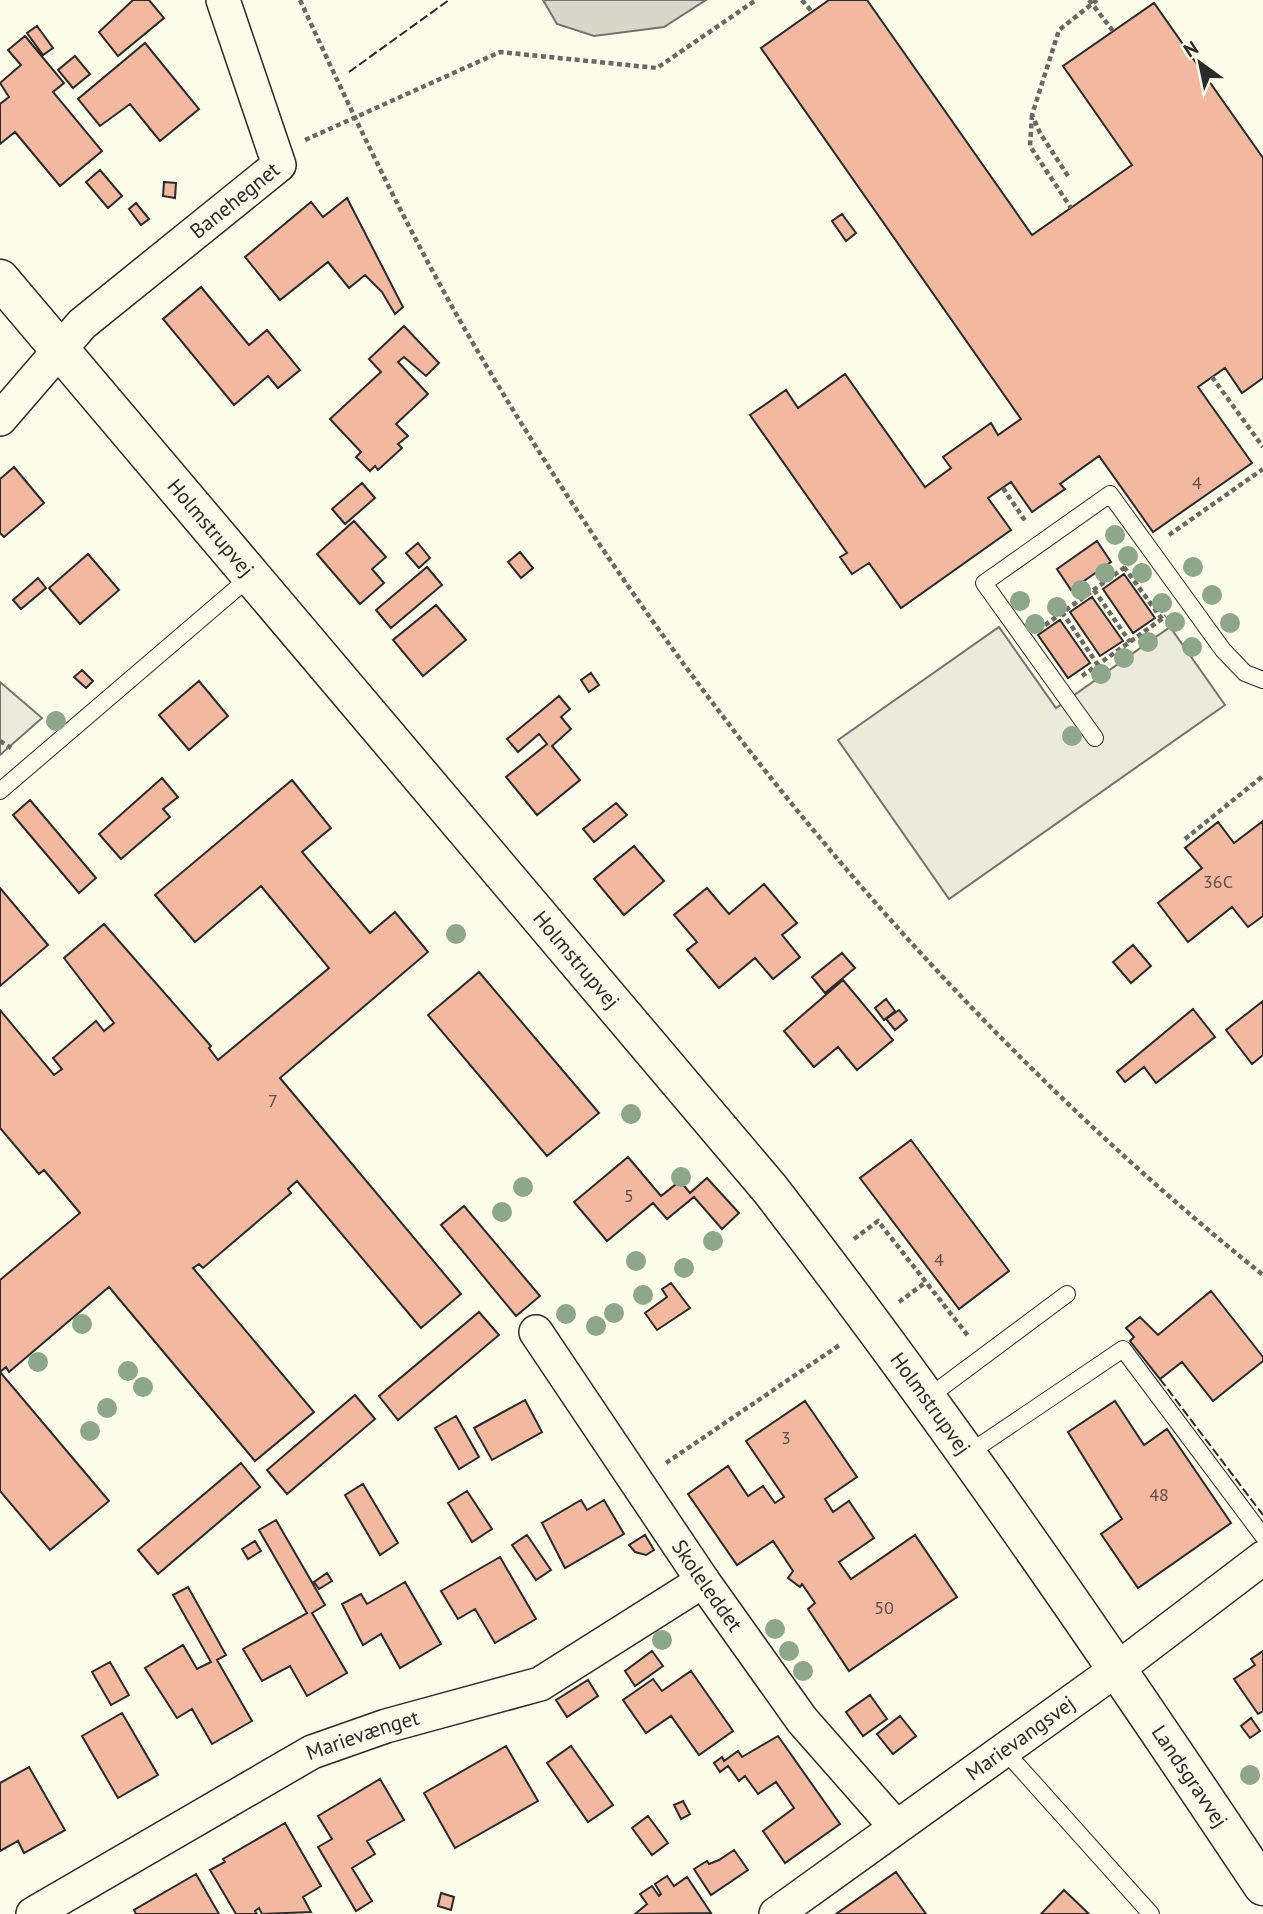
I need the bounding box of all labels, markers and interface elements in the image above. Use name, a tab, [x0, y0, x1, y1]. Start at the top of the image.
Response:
north arrow	[1165, 28, 1235, 98]
text: N	[1179, 35, 1203, 62]
street label: Banehegnet	[184, 156, 285, 244]
house number: 4	[1192, 471, 1202, 494]
street label: Holmstrupvej	[162, 473, 260, 582]
house number: 36C	[1203, 870, 1233, 893]
street label: Holmstrupvej	[527, 905, 626, 1014]
house number: 7	[268, 1089, 278, 1112]
house number: 5	[624, 1184, 634, 1207]
house number: 4	[934, 1248, 944, 1271]
street label: Holmstrupvej	[884, 1347, 977, 1460]
house number: 3	[781, 1426, 791, 1449]
house number: 48	[1149, 1483, 1169, 1506]
street label: Skoleleddet	[666, 1534, 749, 1637]
house number: 50	[874, 1596, 894, 1619]
street label: Marievangsvej	[960, 1690, 1080, 1786]
street label: Marievænget	[302, 1704, 422, 1766]
street label: Landsgravvej	[1146, 1720, 1234, 1833]

